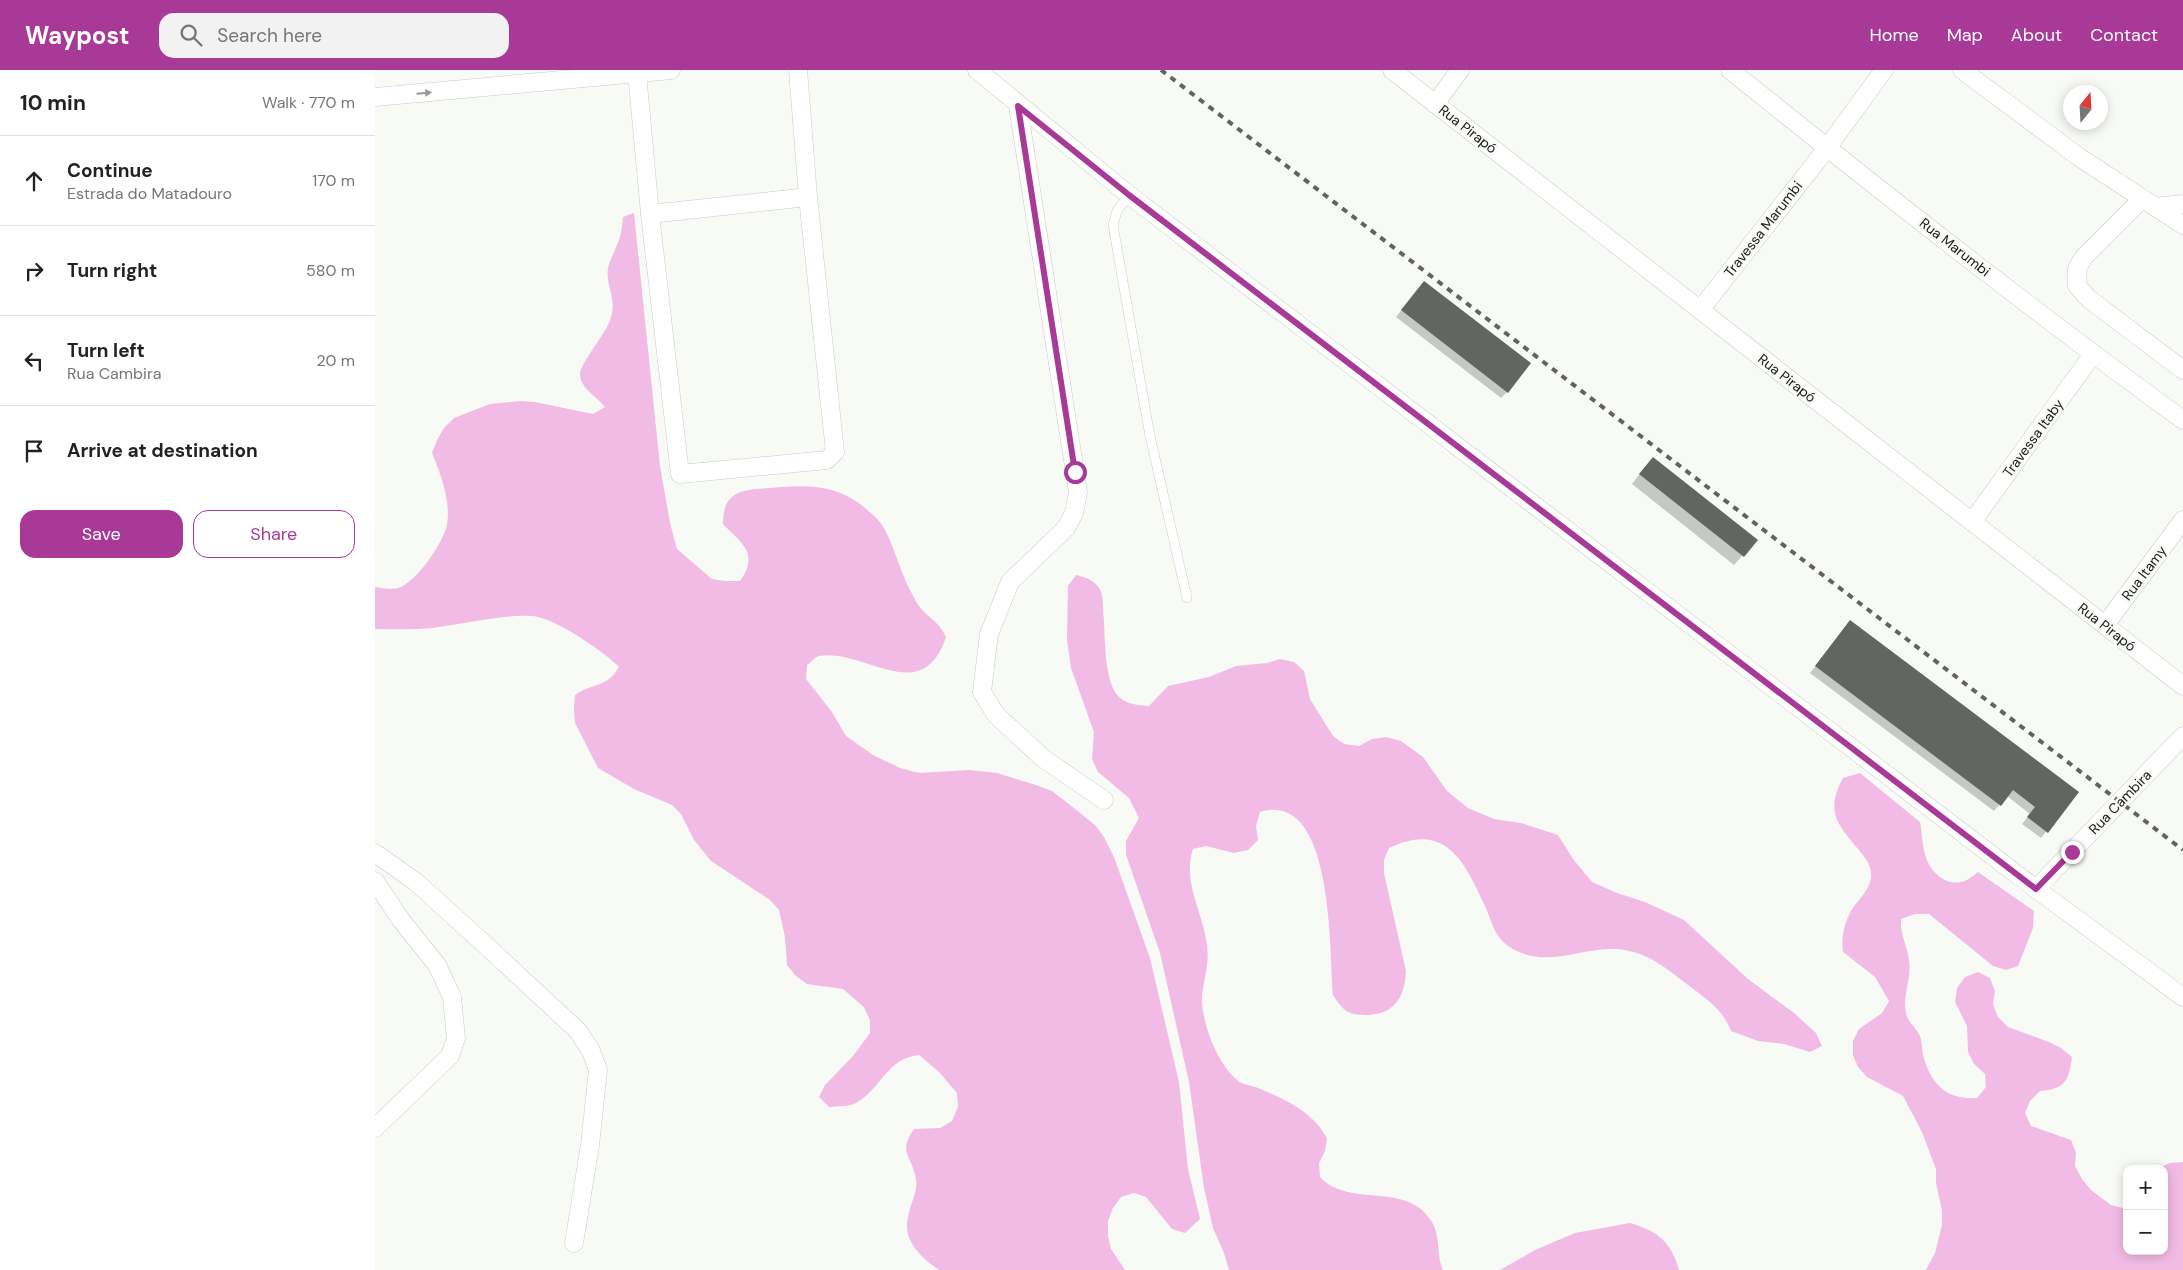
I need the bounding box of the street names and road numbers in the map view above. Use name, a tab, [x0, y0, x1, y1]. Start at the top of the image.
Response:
street label: Rua Pirapó	[1435, 101, 1501, 157]
street label: Travessa Marumbi	[1720, 177, 1806, 281]
street label: Rua Marumbi	[1916, 214, 1994, 280]
street label: Rua Pirapó	[1754, 350, 1820, 406]
street label: Travessa Itaby	[1999, 395, 2068, 481]
street label: Rua Itamy	[2118, 542, 2171, 604]
street label: Rua Pirapó	[2074, 599, 2140, 655]
street label: Rua Cambira	[2085, 766, 2155, 838]

